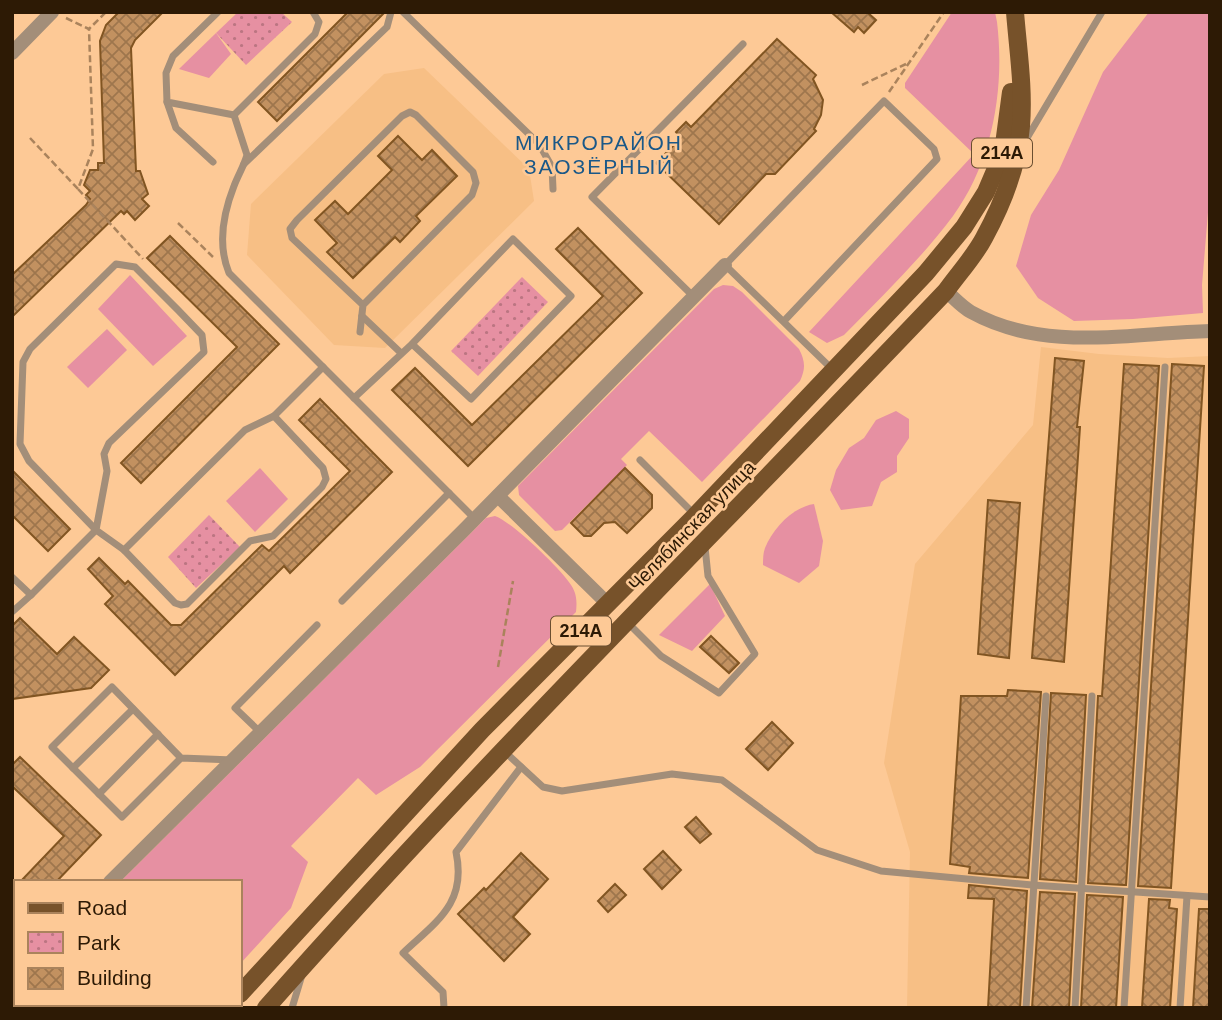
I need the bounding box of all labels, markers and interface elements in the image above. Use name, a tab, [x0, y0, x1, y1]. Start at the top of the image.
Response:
district label: МИКРОРАЙОН ЗАОЗЁРНЫЙ	[515, 131, 683, 178]
road number: 214А	[972, 138, 1032, 168]
street label: Челябинская улица	[625, 456, 760, 595]
road number: 214А	[551, 616, 611, 646]
legend	[14, 880, 242, 1006]
text: Road	[77, 896, 127, 919]
text: Park	[77, 931, 121, 954]
text: Building	[77, 966, 152, 989]

